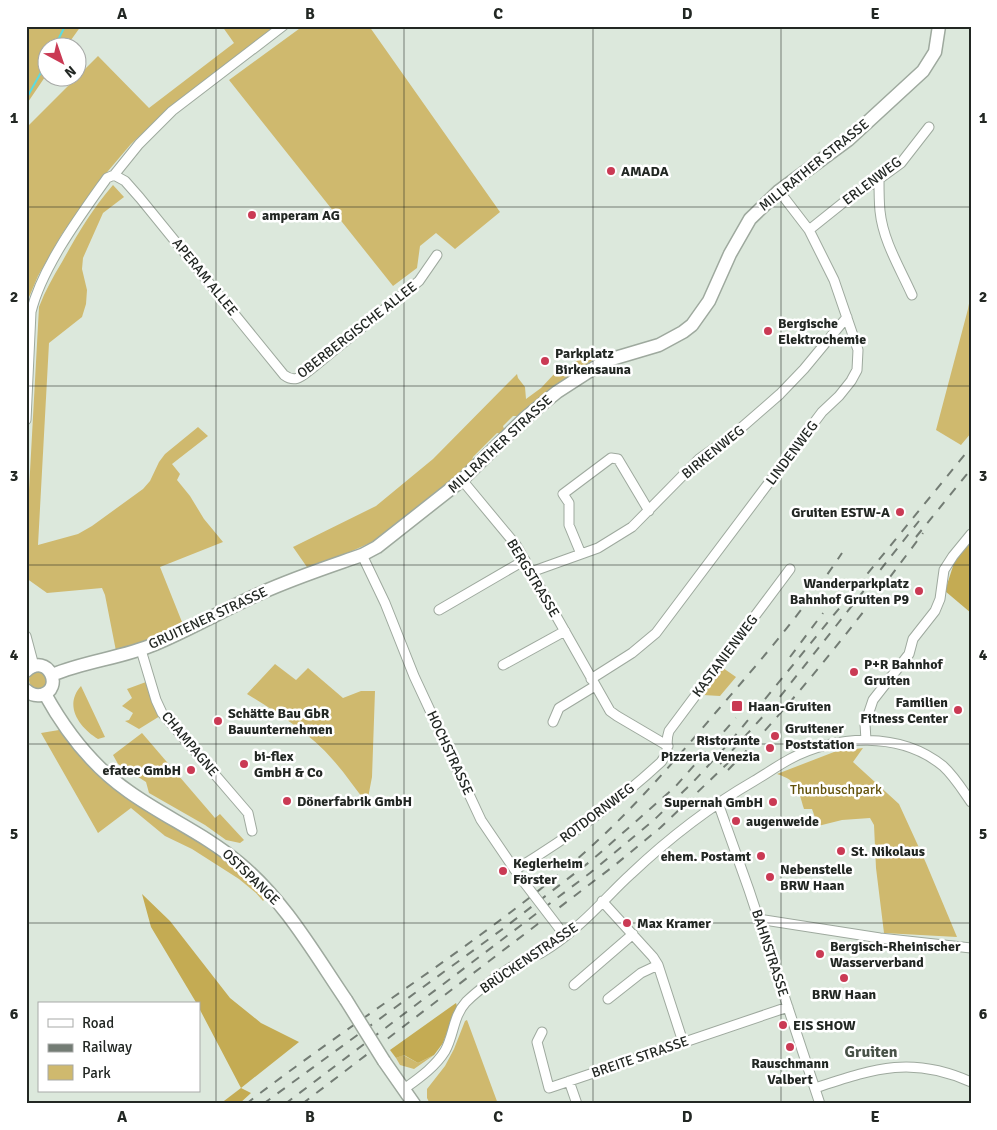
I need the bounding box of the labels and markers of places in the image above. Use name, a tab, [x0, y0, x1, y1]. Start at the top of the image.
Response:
place label: AMADA	[621, 163, 669, 180]
marker: AMADA	[605, 165, 617, 177]
place label: amperam AG	[262, 207, 340, 224]
marker: amperam AG	[246, 209, 258, 221]
place label: Bergische Elektrochemie	[778, 315, 866, 348]
marker: Bergische Elektrochemie	[762, 325, 774, 337]
place label: Parkplatz Birkensauna	[555, 345, 631, 378]
marker: Parkplatz Birkensauna	[539, 355, 551, 367]
place label: Gruiten ESTW-A	[791, 504, 890, 521]
marker: Gruiten ESTW-A	[894, 506, 906, 518]
place label: Wanderparkplatz Bahnhof Gruiten P9	[790, 575, 909, 608]
marker: Wanderparkplatz Bahnhof Gruiten P9	[913, 585, 925, 597]
place label: P+R Bahnhof Gruiten	[864, 656, 943, 689]
marker: P+R Bahnhof Gruiten	[848, 666, 860, 678]
place label: Familien Fitness Center	[860, 694, 948, 727]
place label: Haan-Gruiten	[748, 698, 831, 715]
marker: Haan-Gruiten	[730, 699, 744, 713]
marker: Familien Fitness Center	[952, 704, 964, 716]
place label: Schätte Bau GbR Bauunternehmen	[228, 705, 333, 738]
marker: Schätte Bau GbR Bauunternehmen	[212, 715, 224, 727]
place label: Gruitener Poststation	[785, 720, 855, 753]
marker: Gruitener Poststation	[769, 730, 781, 742]
place label: Ristorante Pizzeria Venezia	[661, 732, 760, 765]
marker: Ristorante Pizzeria Venezia	[764, 742, 776, 754]
place label: bi-flex GmbH & Co	[254, 748, 323, 781]
marker: bi-flex GmbH & Co	[238, 758, 250, 770]
place label: efatec GmbH	[103, 762, 181, 779]
marker: efatec GmbH	[185, 764, 197, 776]
place label: Dönerfabrik GmbH	[297, 793, 412, 810]
place label: Supernah GmbH	[664, 794, 763, 811]
marker: Dönerfabrik GmbH	[281, 795, 293, 807]
marker: Supernah GmbH	[767, 796, 779, 808]
place label: augenweide	[746, 813, 819, 830]
marker: augenweide	[730, 815, 742, 827]
place label: St. Nikolaus	[851, 843, 925, 860]
marker: St. Nikolaus	[835, 845, 847, 857]
place label: ehem. Postamt	[661, 848, 752, 865]
marker: ehem. Postamt	[755, 850, 767, 862]
place label: Keglerheim Förster	[513, 855, 583, 888]
place label: Nebenstelle BRW Haan	[780, 861, 853, 894]
marker: Keglerheim Förster	[497, 865, 509, 877]
marker: Nebenstelle BRW Haan	[764, 871, 776, 883]
place label: Max Kramer	[637, 915, 711, 932]
marker: Max Kramer	[621, 917, 633, 929]
place label: Bergisch-Rheinischer Wasserverband	[830, 938, 961, 971]
marker: Bergisch-Rheinischer Wasserverband	[814, 948, 826, 960]
marker: BRW Haan	[838, 972, 850, 984]
place label: BRW Haan	[812, 986, 877, 1003]
place label: EIS SHOW	[793, 1017, 856, 1034]
marker: EIS SHOW	[777, 1019, 789, 1031]
marker: Rauschmann Valbert	[784, 1041, 796, 1053]
place label: Rauschmann Valbert	[751, 1055, 829, 1088]

